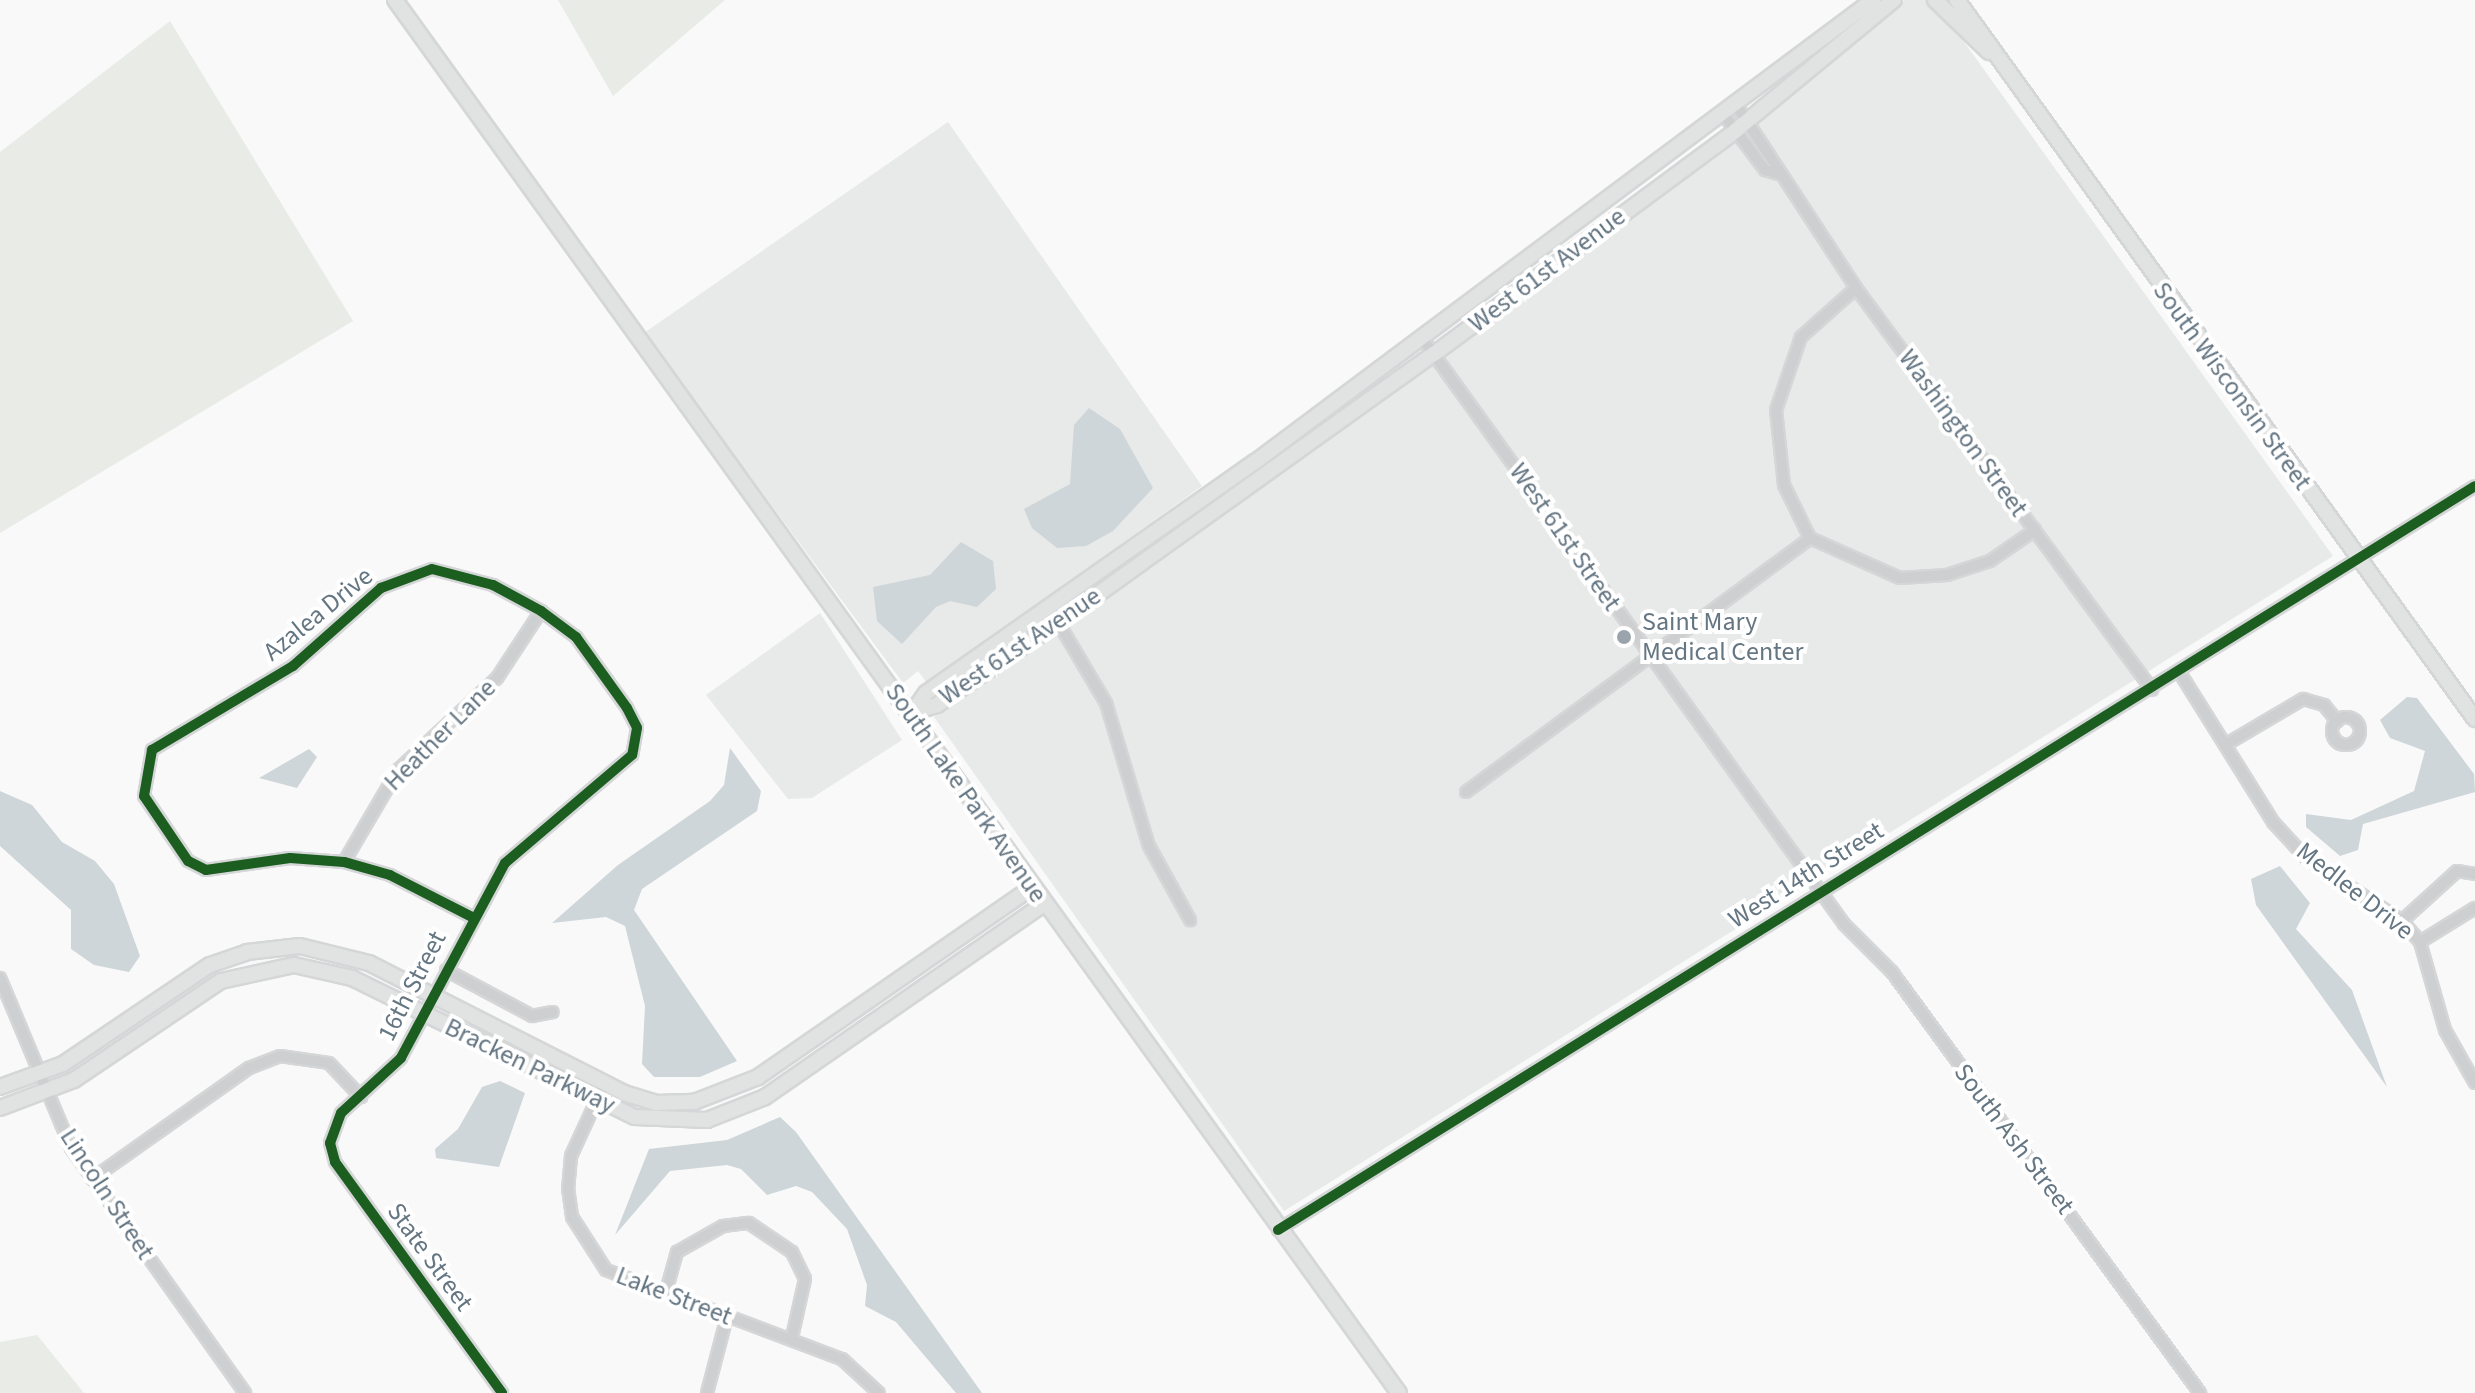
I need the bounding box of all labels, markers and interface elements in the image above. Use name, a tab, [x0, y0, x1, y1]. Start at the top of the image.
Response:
street label: West 61st Avenue	[1463, 201, 1631, 339]
street label: South Wisconsin Street	[2146, 276, 2318, 496]
street label: Washington Street	[1892, 343, 2034, 523]
street label: West 61st Street	[1503, 457, 1627, 617]
street label: Azalea Drive	[257, 560, 379, 668]
street label: West 61st Avenue	[933, 580, 1107, 712]
place label: Saint Mary Medical Center	[1642, 606, 1803, 668]
marker: Saint Mary Medical Center	[1613, 626, 1635, 648]
street label: Heather Lane	[378, 673, 502, 797]
street label: South Lake Park Avenue	[879, 677, 1053, 909]
street label: West 14th Street	[1723, 815, 1889, 935]
street label: Medlee Drive	[2290, 836, 2420, 946]
street label: 16th Street	[371, 926, 453, 1046]
street label: Bracken Parkway	[440, 1011, 620, 1121]
street label: South Ash Street	[1947, 1058, 2081, 1220]
street label: Lincoln Street	[53, 1123, 161, 1265]
street label: State Street	[380, 1197, 480, 1317]
street label: Lake Street	[612, 1260, 736, 1332]

